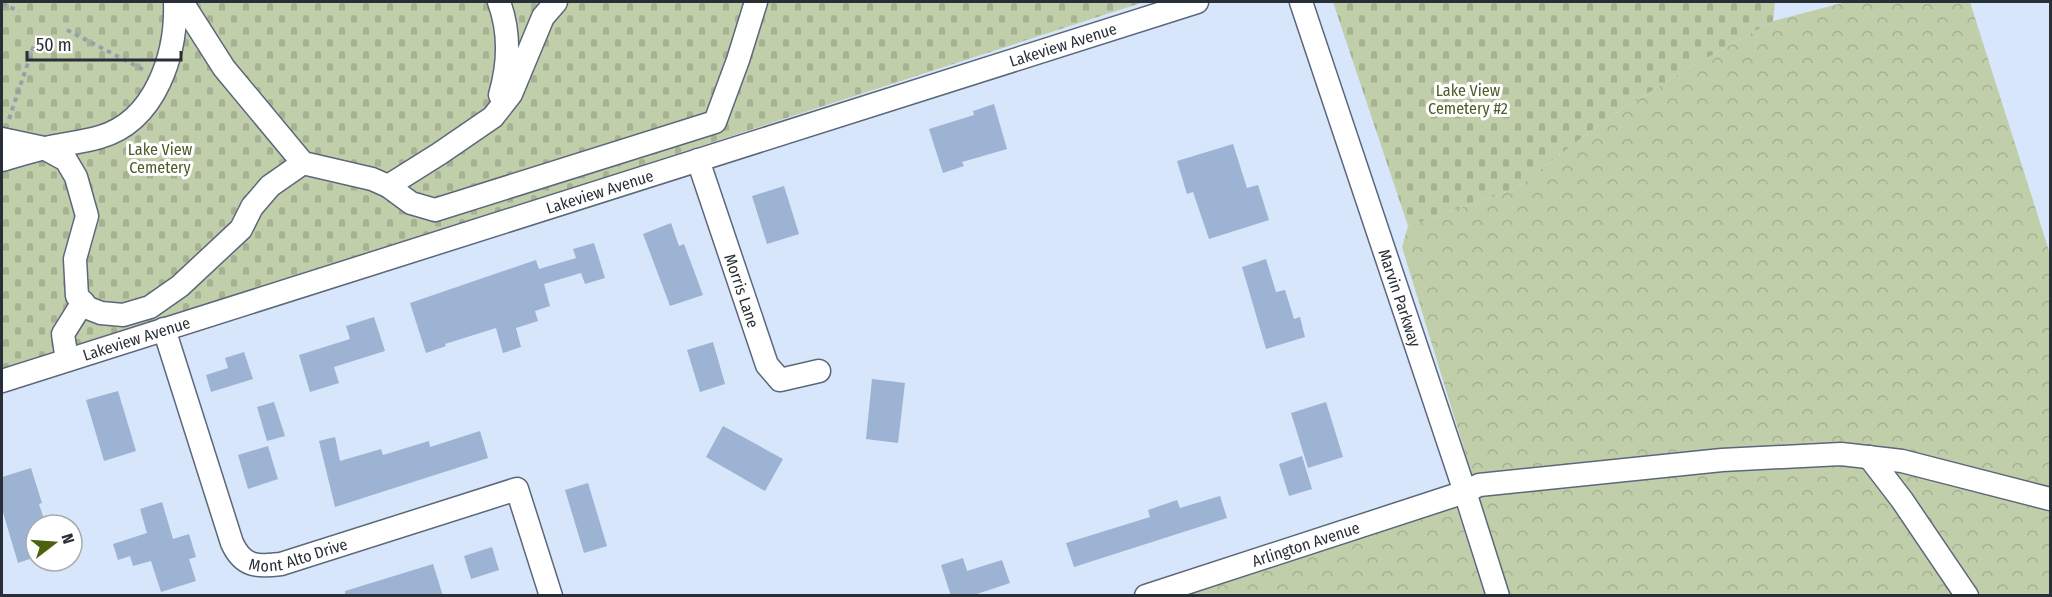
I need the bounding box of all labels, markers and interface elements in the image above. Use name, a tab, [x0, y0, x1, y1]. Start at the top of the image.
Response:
street label: Lakeview Avenue	[1007, 19, 1119, 70]
scale bar	[27, 24, 182, 62]
text: 50 m	[36, 34, 72, 56]
park label: Lake View Cemetery #2	[1428, 81, 1508, 118]
park label: Lake View Cemetery	[128, 140, 193, 177]
street label: Lakeview Avenue	[544, 166, 656, 217]
street label: Marvin Parkway	[1375, 247, 1425, 350]
street label: Morris Lane	[721, 251, 763, 330]
street label: Lakeview Avenue	[80, 312, 192, 364]
north arrow	[24, 513, 84, 573]
street label: Arlington Avenue	[1250, 518, 1362, 570]
text: N	[57, 531, 78, 546]
street label: Mont Alto Drive	[247, 534, 350, 575]

